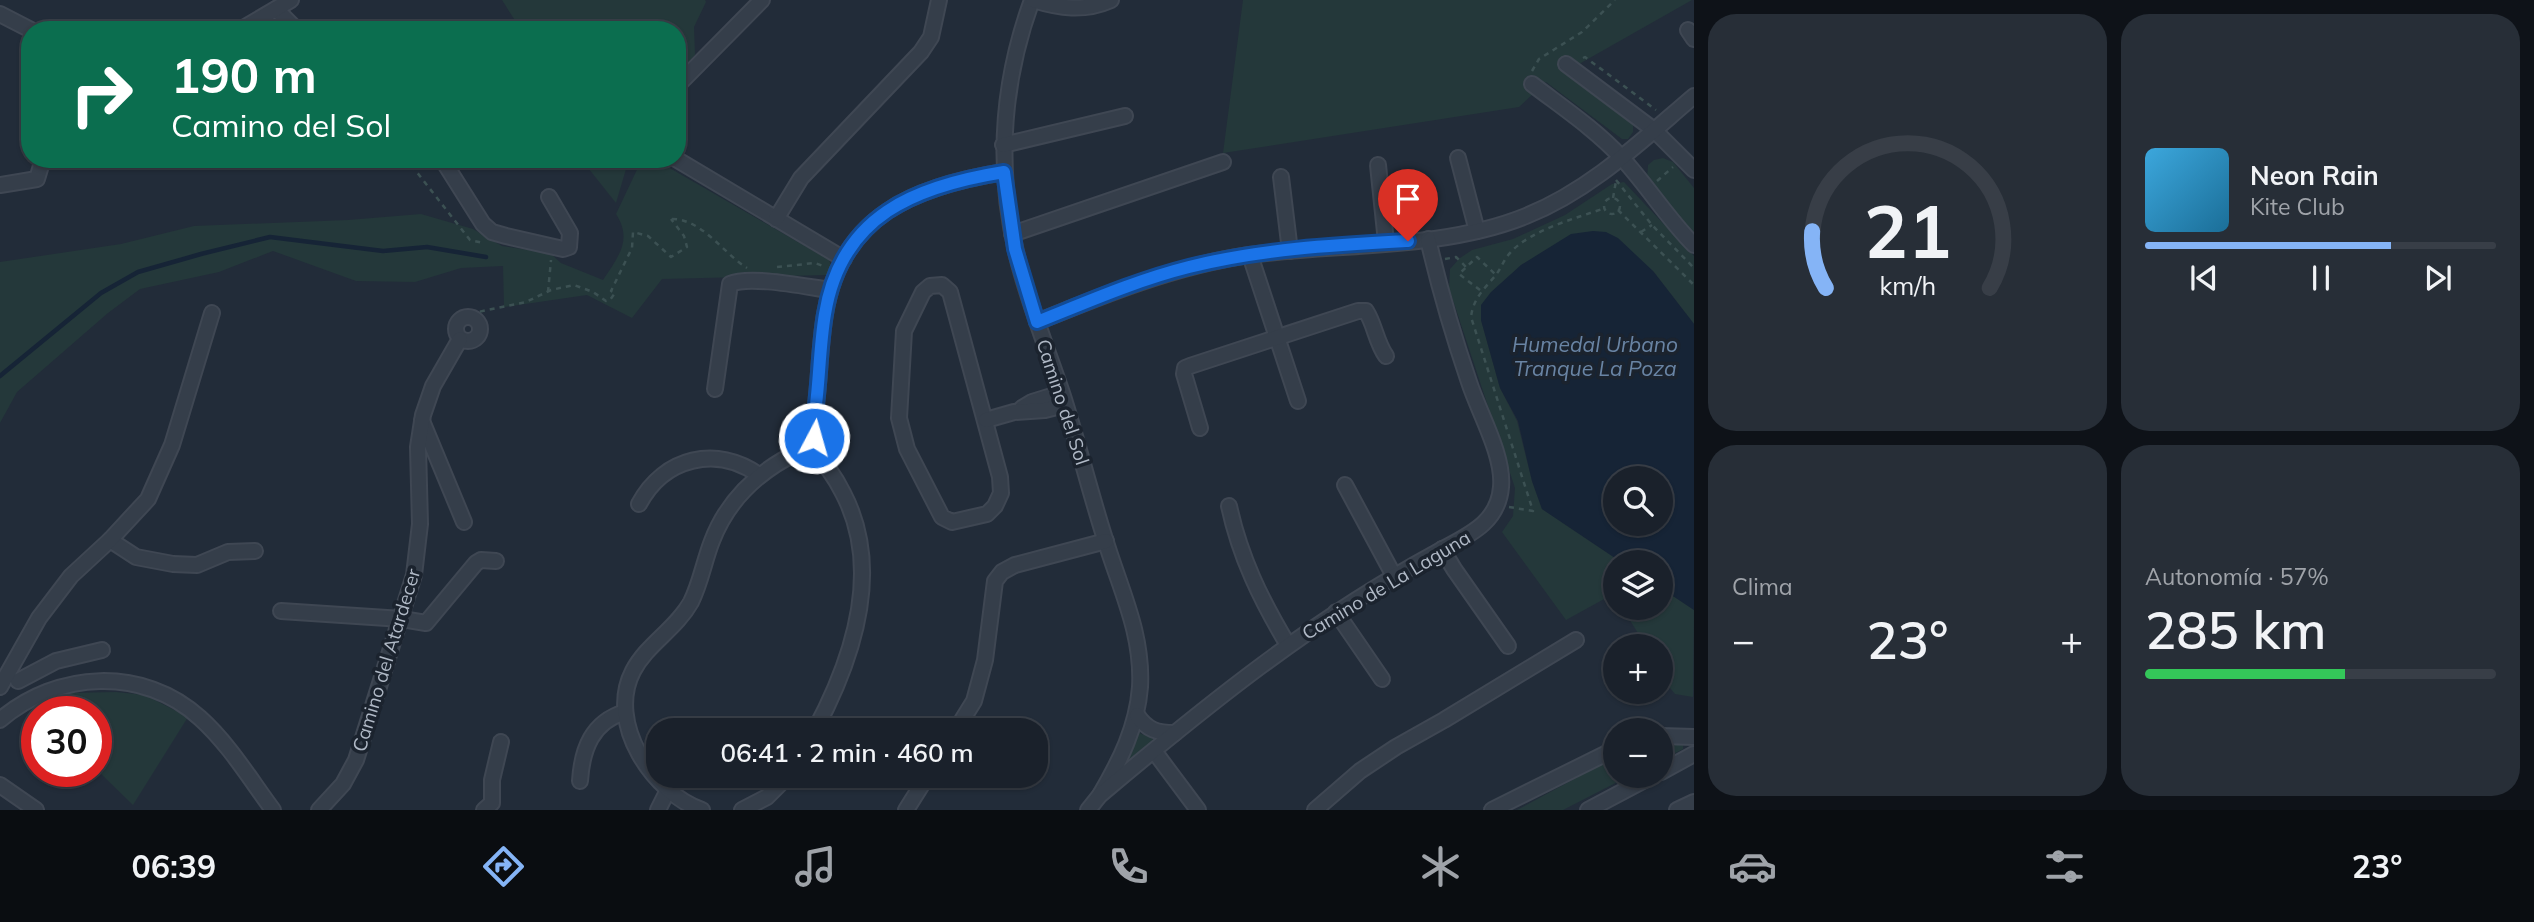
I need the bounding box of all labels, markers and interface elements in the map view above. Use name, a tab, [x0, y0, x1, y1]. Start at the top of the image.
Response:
text: 190 m	[171, 44, 317, 105]
icon: right	[56, 49, 147, 140]
text: Camino del Sol	[171, 105, 391, 145]
text: Neon Rain	[2250, 159, 2379, 192]
pin	[1378, 169, 1438, 241]
icon: arrive	[1389, 180, 1427, 218]
text: 21	[1864, 186, 1951, 277]
text: Kite Club	[2250, 192, 2345, 221]
icon: previous	[2185, 259, 2223, 297]
icon: pause	[2302, 259, 2340, 297]
icon: next	[2419, 259, 2457, 297]
text: km/h	[1879, 270, 1936, 301]
water label: Humedal Urbano Tranque La Poza	[1512, 331, 1678, 381]
street label: Camino del Sol	[1031, 336, 1095, 468]
position arrow	[777, 401, 851, 475]
map controls	[1603, 466, 1673, 788]
button: search	[1603, 466, 1673, 536]
street label: Camino de La Laguna	[1297, 525, 1475, 645]
button: layers	[1603, 550, 1673, 620]
text: Autonomía · 57%	[2145, 562, 2329, 591]
street label: Camino del Atardecer	[347, 565, 425, 754]
text: Clima	[1732, 572, 1793, 601]
text: 285 km	[2145, 597, 2326, 662]
text: 23°	[1867, 607, 1948, 672]
text: −	[1732, 616, 1755, 664]
text: +	[2060, 616, 2083, 664]
button: +	[1603, 634, 1673, 704]
speed limit sign: 30	[21, 696, 112, 787]
button: −	[1603, 718, 1673, 788]
text: 06:41 · 2 min · 460 m	[720, 736, 974, 769]
icon: directions	[479, 842, 528, 891]
icon: music	[791, 842, 840, 891]
icon: phone	[1104, 842, 1153, 891]
icon: climate	[1416, 842, 1465, 891]
icon: car	[1728, 842, 1777, 891]
icon: filters	[2040, 842, 2089, 891]
text: 06:39	[132, 846, 216, 886]
text: 23°	[2352, 846, 2402, 886]

